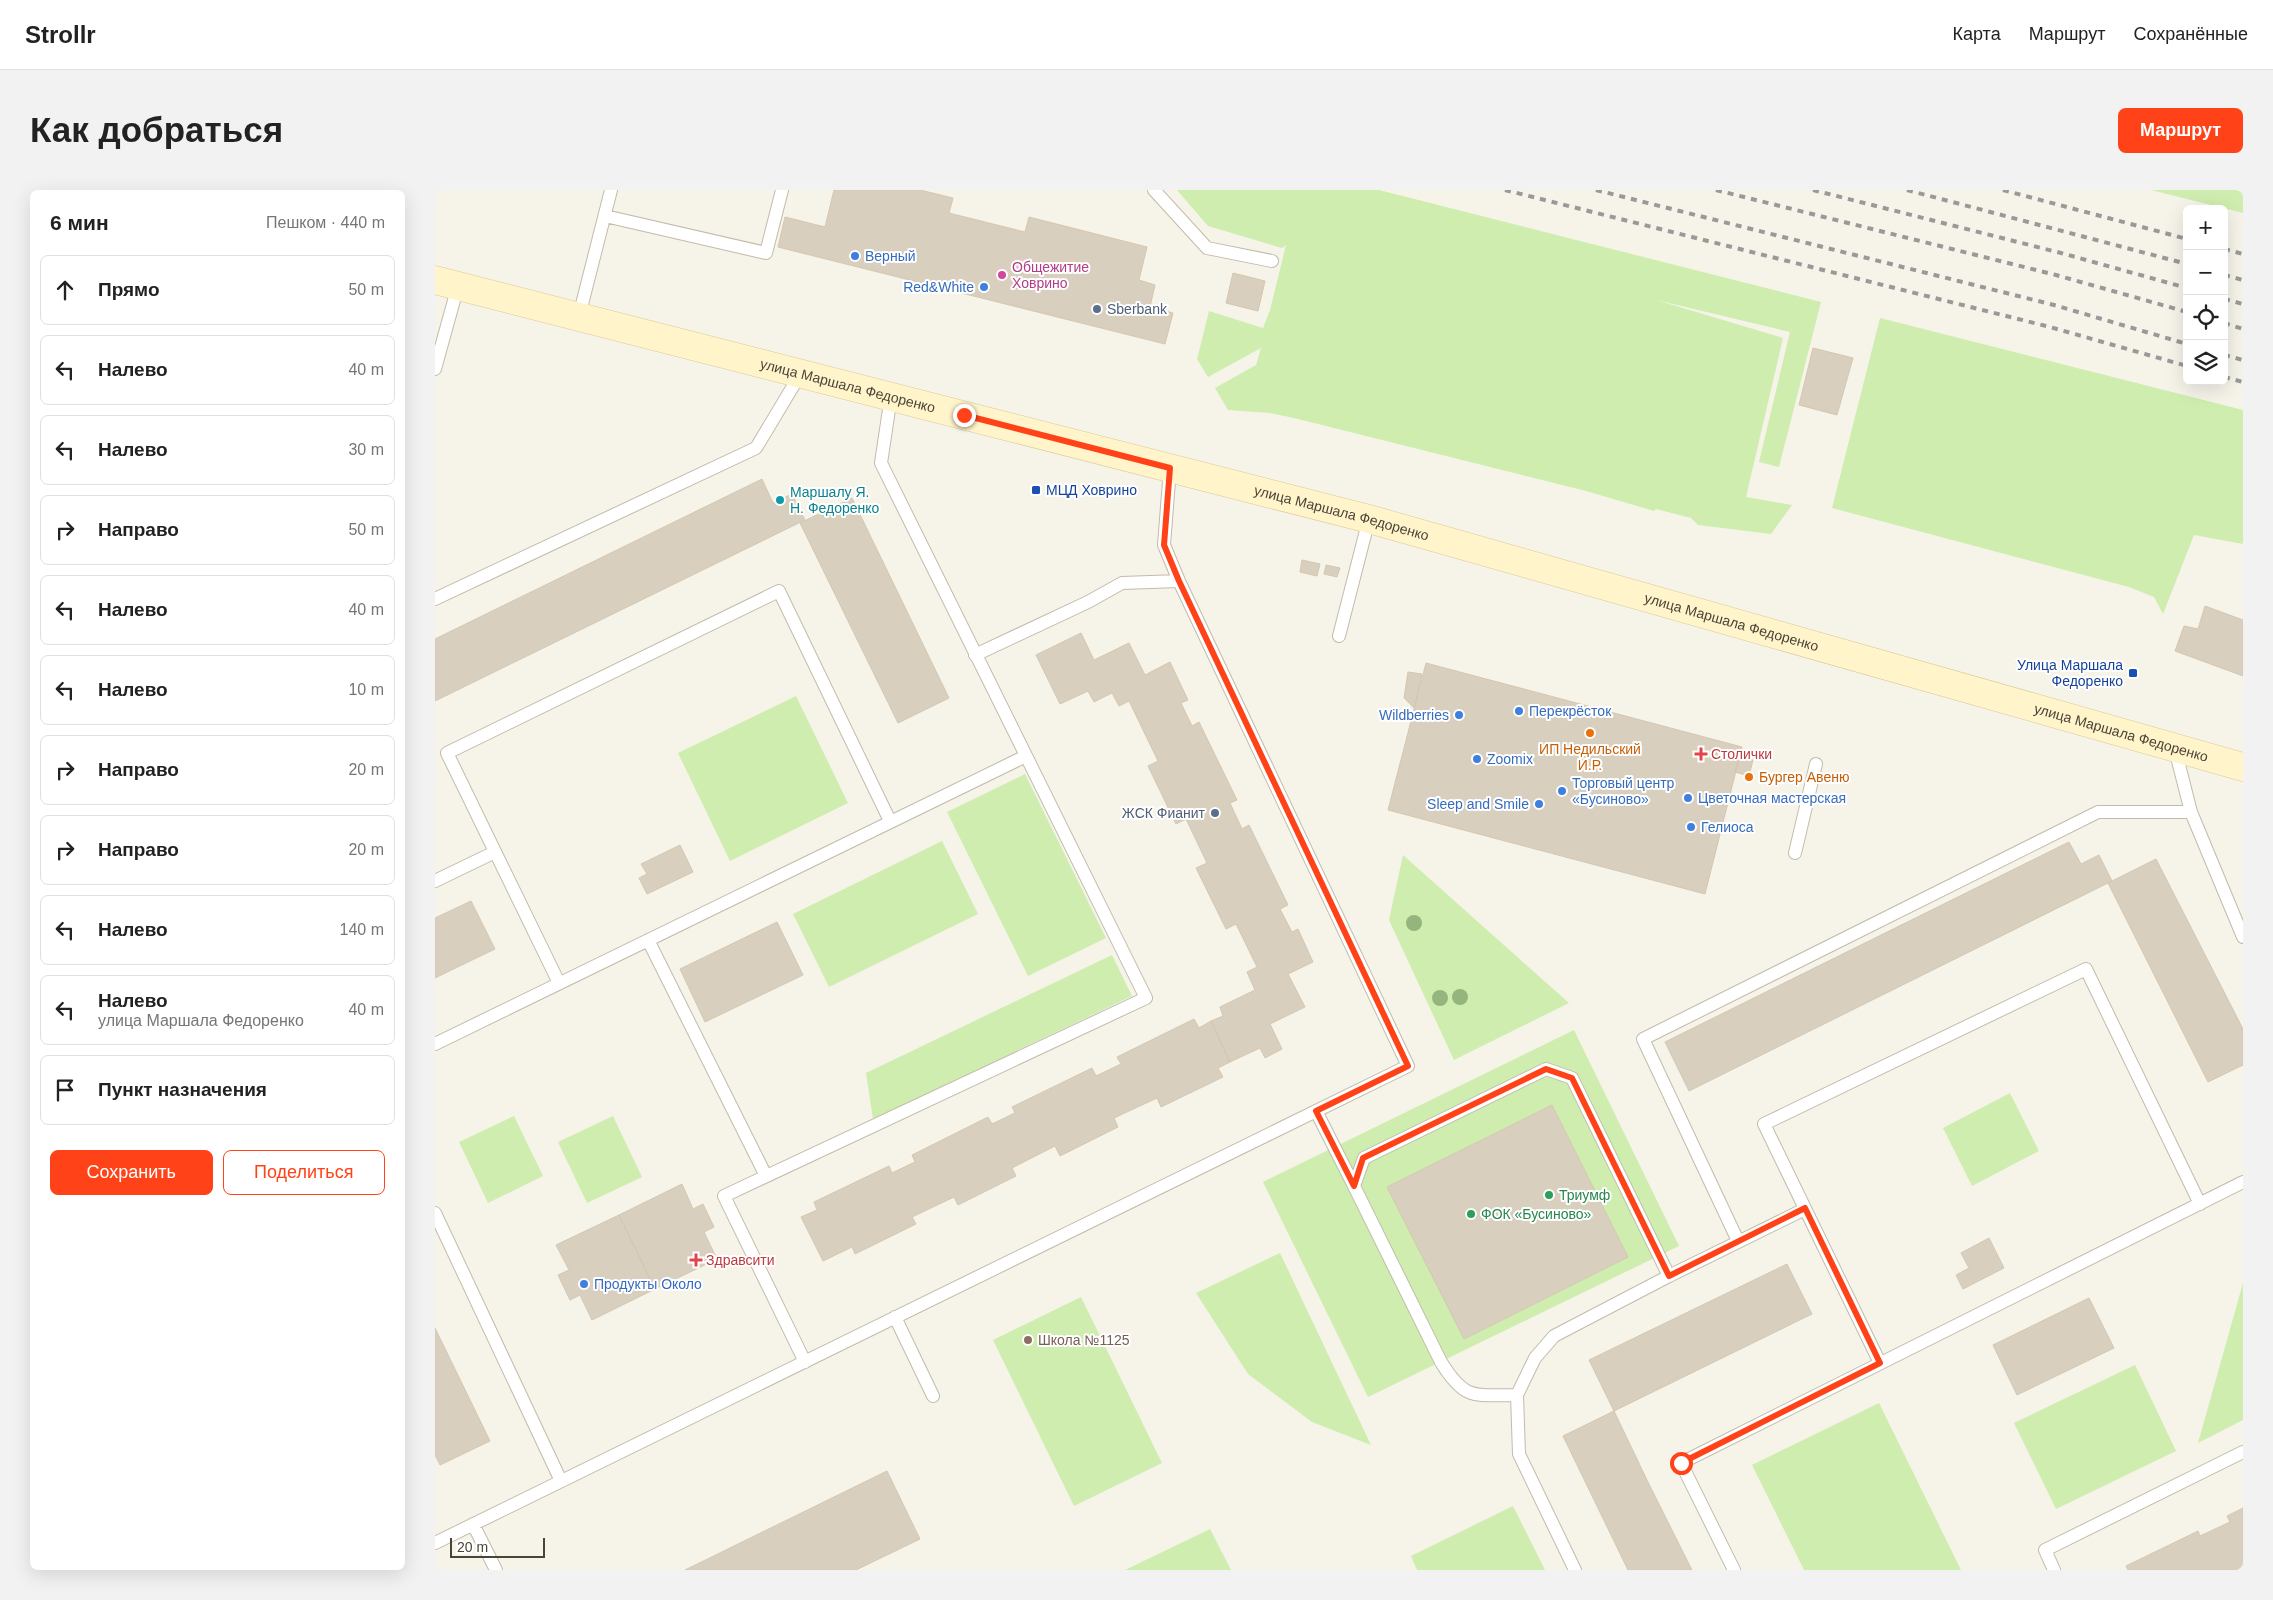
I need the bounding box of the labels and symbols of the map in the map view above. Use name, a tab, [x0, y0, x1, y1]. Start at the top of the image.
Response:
place label: Верный	[865, 248, 916, 264]
marker: Верный	[849, 250, 861, 262]
place label: Общежитие Ховрино	[1012, 259, 1089, 291]
marker: Общежитие Ховрино	[996, 269, 1008, 281]
place label: Red&White	[903, 279, 974, 295]
marker: Red&White	[978, 281, 990, 293]
place label: Sberbank	[1107, 301, 1168, 317]
marker: Sberbank	[1091, 303, 1103, 315]
street label: улица Маршала Федоренко	[758, 356, 937, 416]
route end	[953, 404, 976, 427]
place label: МЦД Ховрино	[1046, 482, 1137, 498]
street label: улица Маршала Федоренко	[1252, 482, 1431, 544]
place label: Маршалу Я. Н. Федоренко	[790, 484, 880, 516]
marker: МЦД Ховрино	[1030, 484, 1042, 496]
marker: Маршалу Я. Н. Федоренко	[774, 494, 786, 506]
street label: улица Маршала Федоренко	[1643, 590, 1821, 654]
place label: Улица Маршала Федоренко	[2017, 657, 2123, 689]
marker: Улица Маршала Федоренко	[2127, 667, 2139, 679]
street label: улица Маршала Федоренко	[2032, 700, 2210, 765]
place label: Перекрёсток	[1529, 703, 1612, 719]
marker: Перекрёсток	[1513, 705, 1525, 717]
place label: Wildberries	[1379, 707, 1449, 723]
marker: Wildberries	[1453, 709, 1465, 721]
marker: ИП Недильский И.Р.	[1584, 727, 1596, 739]
place label: ИП Недильский И.Р.	[1539, 741, 1641, 773]
place label: Столички	[1711, 746, 1772, 762]
marker: Столички	[1695, 748, 1707, 760]
place label: Zoomix	[1487, 751, 1533, 767]
marker: Zoomix	[1471, 753, 1483, 765]
place label: Бургер Авеню	[1759, 769, 1849, 785]
marker: Бургер Авеню	[1743, 771, 1755, 783]
place label: Торговый центр «Бусиново»	[1572, 775, 1675, 807]
marker: Торговый центр «Бусиново»	[1556, 785, 1568, 797]
place label: Цветочная мастерская	[1698, 790, 1846, 806]
marker: Цветочная мастерская	[1682, 792, 1694, 804]
place label: Sleep and Smile	[1427, 796, 1529, 812]
marker: Sleep and Smile	[1533, 798, 1545, 810]
place label: ЖСК Фианит	[1122, 805, 1206, 821]
marker: ЖСК Фианит	[1209, 807, 1221, 819]
place label: Гелиоса	[1701, 819, 1754, 835]
marker: Гелиоса	[1685, 821, 1697, 833]
place label: Триумф	[1559, 1187, 1610, 1203]
marker: Триумф	[1543, 1189, 1555, 1201]
place label: ФОК «Бусиново»	[1481, 1206, 1591, 1222]
marker: ФОК «Бусиново»	[1465, 1208, 1477, 1220]
place label: Здравсити	[706, 1252, 775, 1268]
marker: Здравсити	[690, 1254, 702, 1266]
place label: Продукты Около	[594, 1276, 702, 1292]
marker: Продукты Около	[578, 1278, 590, 1290]
place label: Школа №1125	[1038, 1332, 1130, 1348]
marker: Школа №1125	[1022, 1334, 1034, 1346]
route start	[1670, 1452, 1693, 1475]
scale bar	[450, 1535, 545, 1558]

